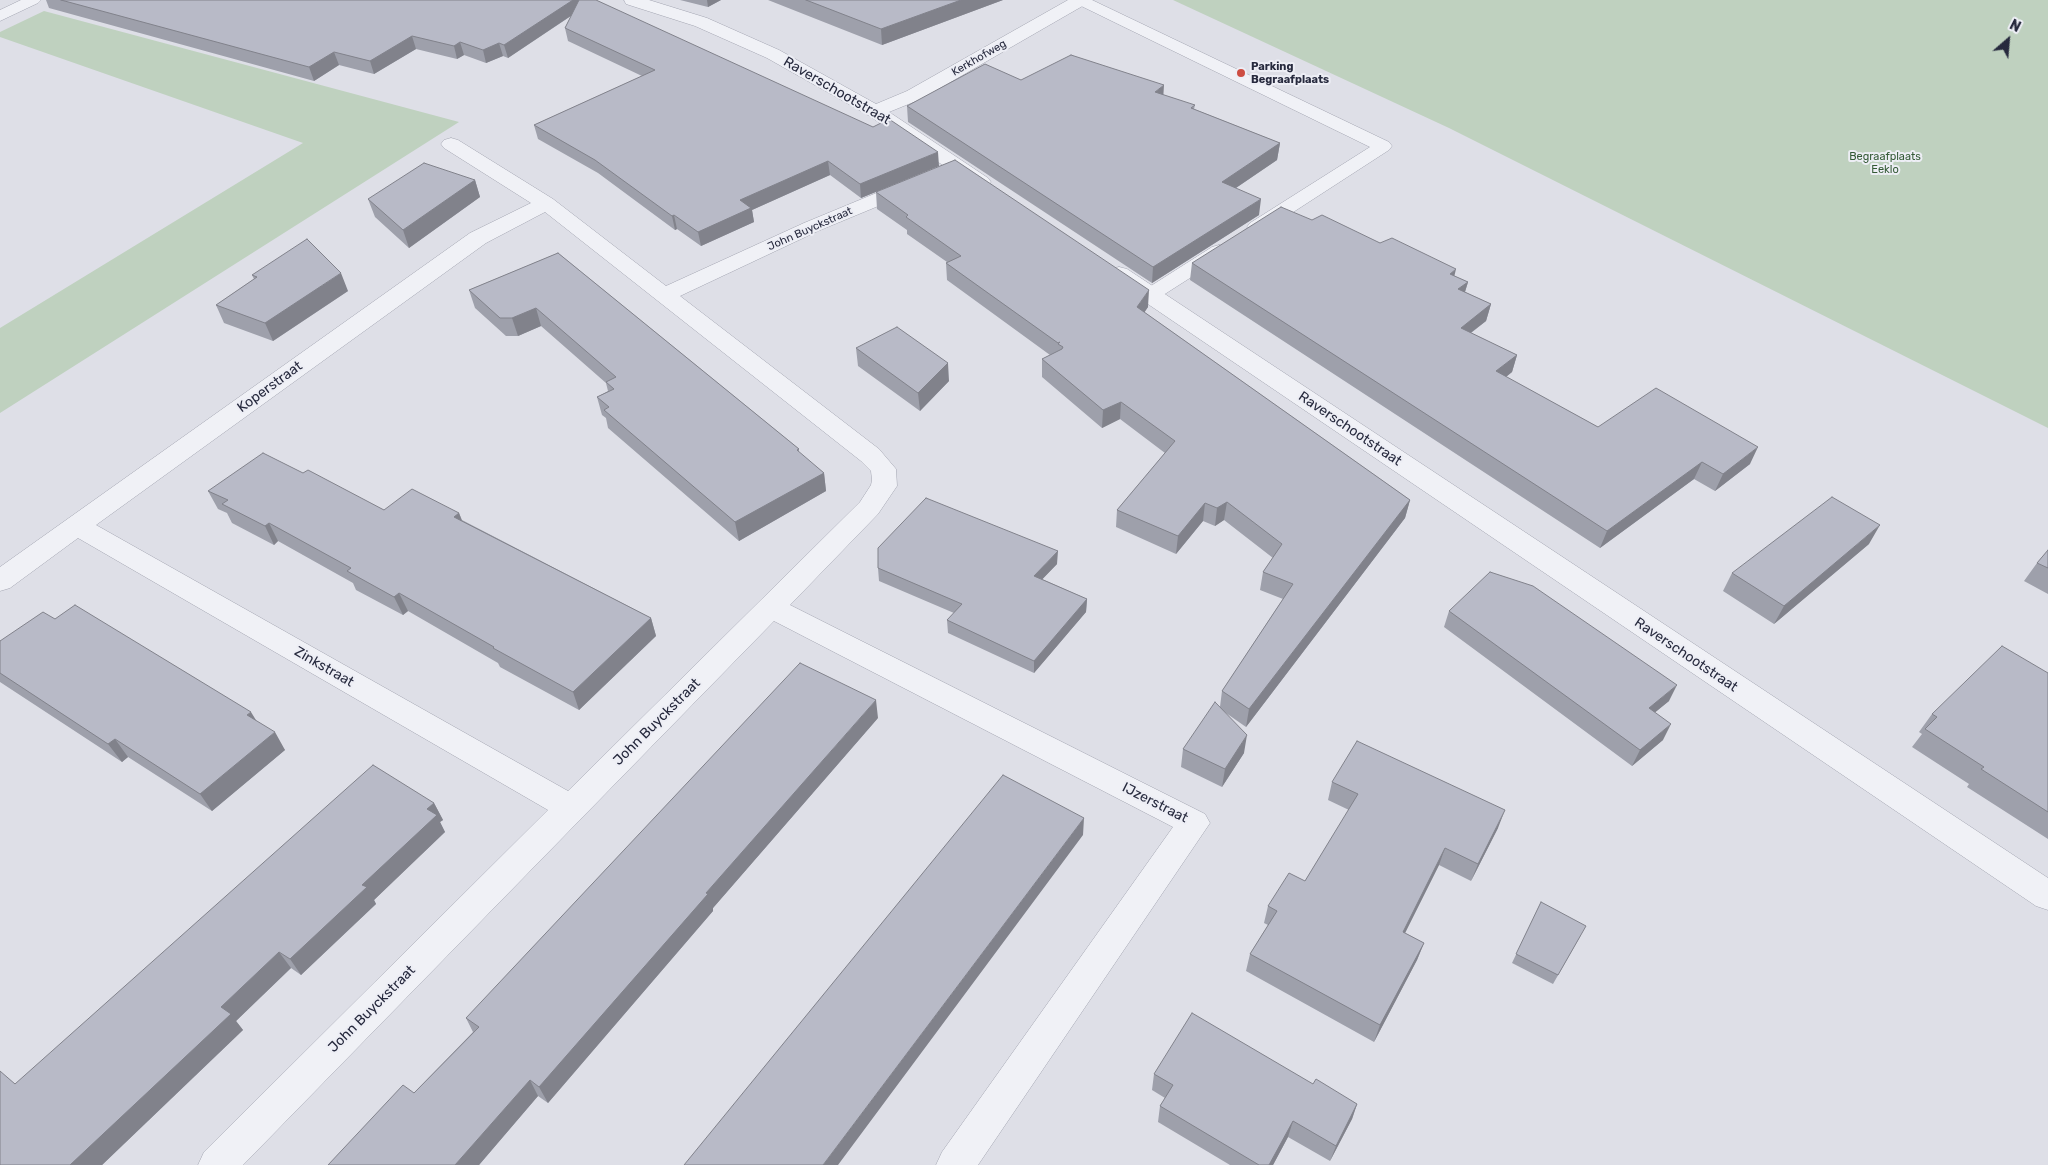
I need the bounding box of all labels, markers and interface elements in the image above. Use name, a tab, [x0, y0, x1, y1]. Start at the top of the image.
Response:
north arrow	[1983, 15, 2033, 65]
text: N	[2007, 16, 2023, 36]
street label: Kerkhofweg	[949, 37, 1009, 79]
street label: Raverschootstraat	[780, 53, 894, 129]
place label: Parking Begraafplaats	[1251, 60, 1329, 86]
marker: Parking Begraafplaats	[1235, 67, 1247, 79]
park label: Begraafplaats Eeklo	[1849, 150, 1921, 176]
street label: John Buyckstraat	[766, 204, 854, 254]
street label: Koperstraat	[234, 358, 306, 416]
street label: Raverschootstraat	[1295, 388, 1405, 470]
street label: Raverschootstraat	[1631, 614, 1741, 696]
street label: Zinkstraat	[291, 643, 357, 691]
street label: John Buyckstraat	[610, 675, 704, 769]
street label: IJzerstraat	[1119, 779, 1191, 827]
street label: John Buyckstraat	[325, 962, 419, 1056]

